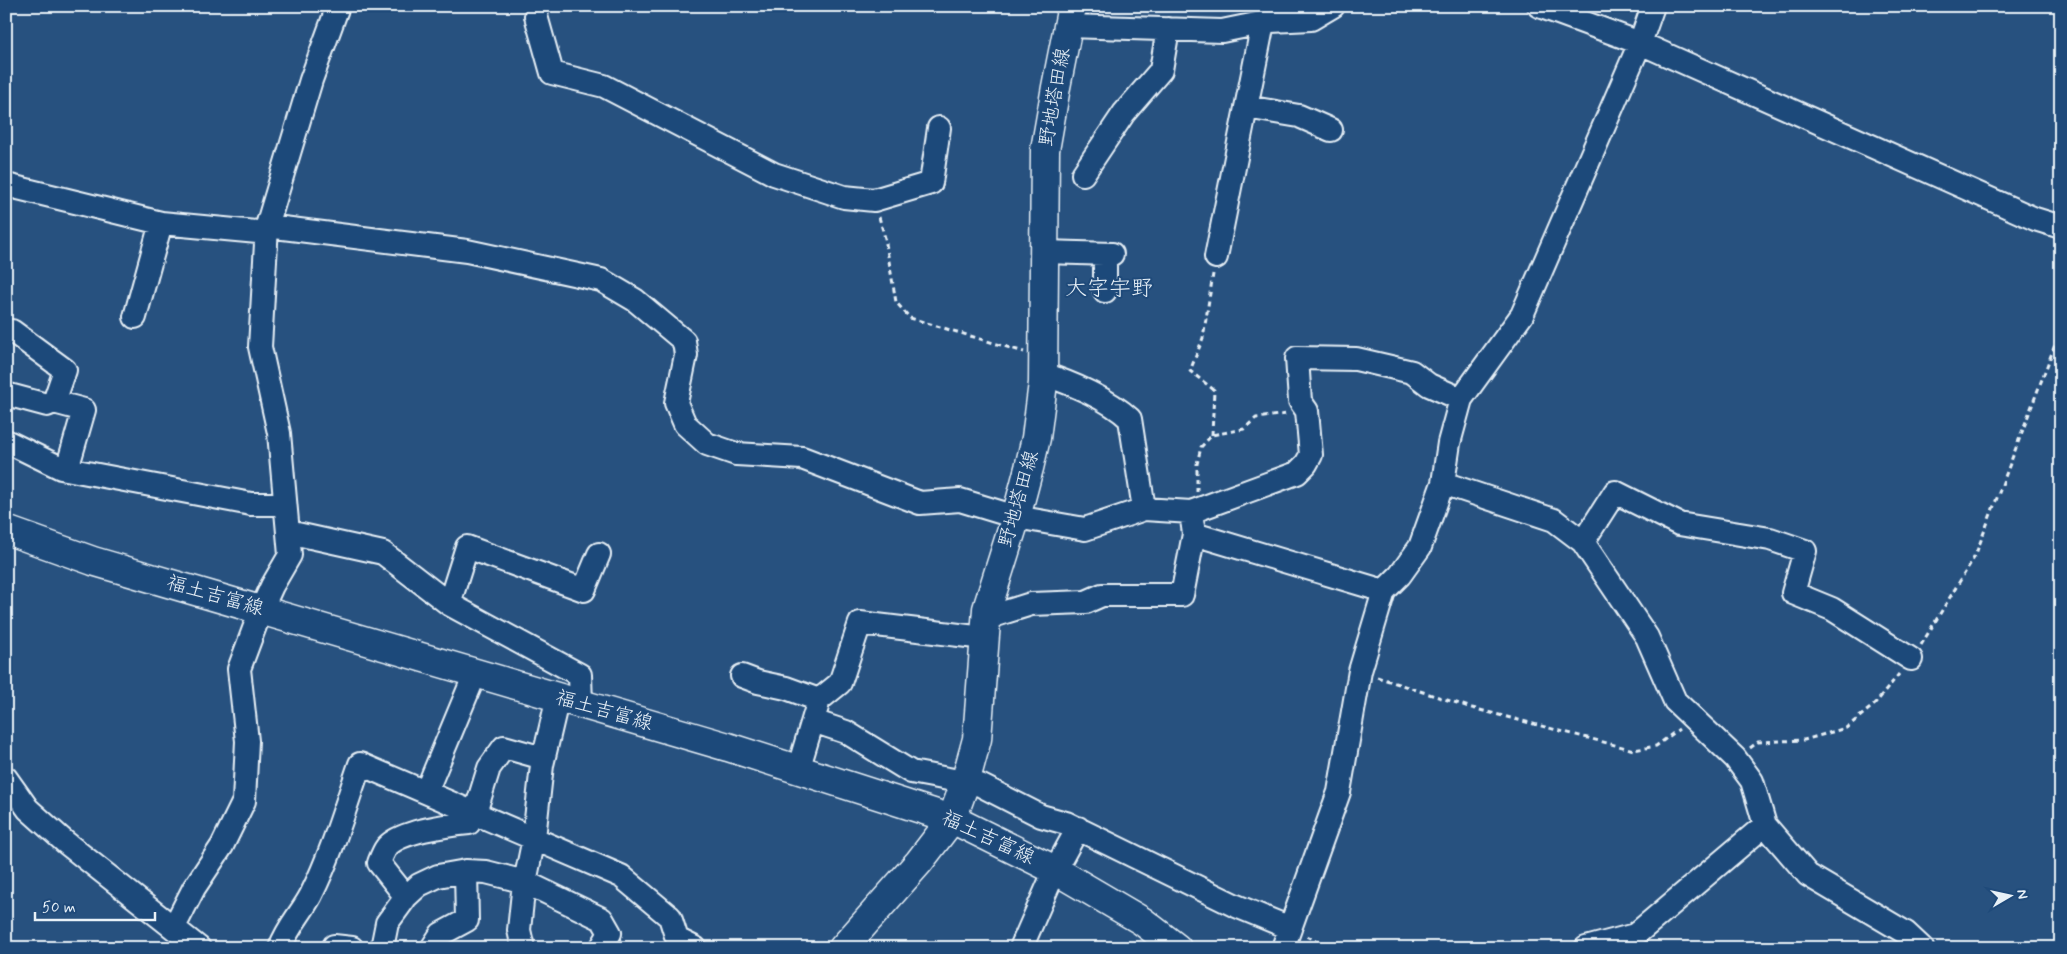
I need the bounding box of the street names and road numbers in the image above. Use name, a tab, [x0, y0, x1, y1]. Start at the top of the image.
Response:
street label: 野地塔田線	[1033, 45, 1077, 149]
street label: 野地塔田線	[992, 447, 1046, 551]
street label: 福土吉富線	[163, 569, 267, 623]
street label: 福土吉富線	[552, 684, 656, 738]
street label: 福土吉富線	[937, 805, 1039, 871]

